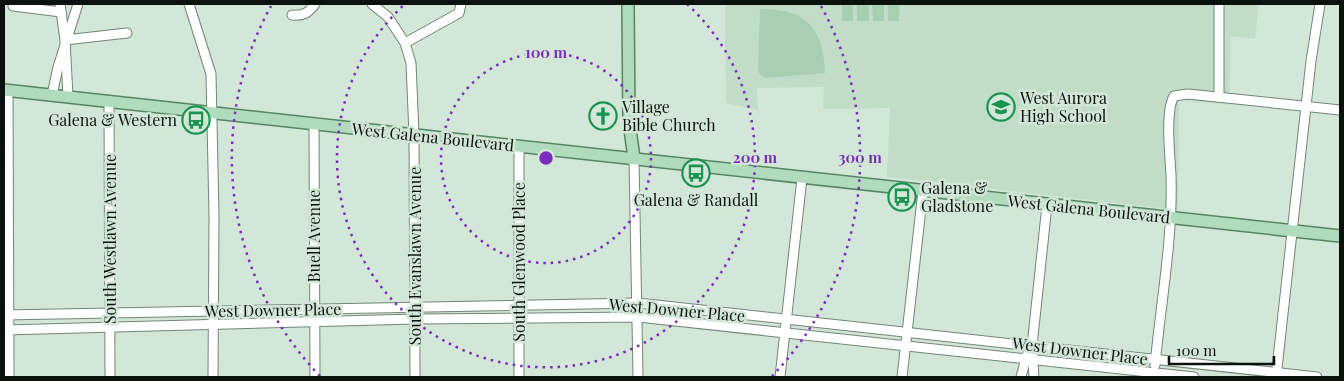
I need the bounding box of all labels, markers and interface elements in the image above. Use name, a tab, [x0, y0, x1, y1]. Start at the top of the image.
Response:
text: 100 m	[525, 42, 568, 62]
place label: West Aurora High School	[1019, 87, 1107, 126]
school or university icon: West Aurora High School	[986, 92, 1016, 122]
place label: Village Bible Church	[621, 96, 716, 135]
church icon: Village Bible Church	[588, 101, 618, 131]
bus stop icon: Galena & Western	[181, 105, 211, 135]
place label: Galena & Western	[48, 109, 177, 130]
street label: West Galena Boulevard	[350, 117, 515, 155]
text: 200 m	[733, 147, 778, 167]
text: 300 m	[838, 147, 882, 167]
centre of rings	[537, 149, 555, 167]
street label: South Westlawn Avenue	[99, 154, 120, 324]
bus stop icon: Galena & Randall	[681, 158, 711, 188]
street label: South Evanslawn Avenue	[404, 167, 425, 345]
place label: Galena & Gladstone	[921, 177, 993, 216]
street label: South Glenwood Place	[508, 182, 529, 342]
bus stop icon: Galena & Gladstone	[887, 182, 917, 212]
place label: Galena & Randall	[634, 189, 759, 210]
street label: West Galena Boulevard	[1006, 189, 1171, 227]
street label: Buell Avenue	[303, 190, 324, 282]
street label: West Downer Place	[607, 293, 746, 326]
street label: West Downer Place	[204, 298, 341, 321]
street label: West Downer Place	[1010, 332, 1149, 369]
scale bar	[1169, 334, 1274, 366]
text: 100 m	[1176, 340, 1217, 360]

